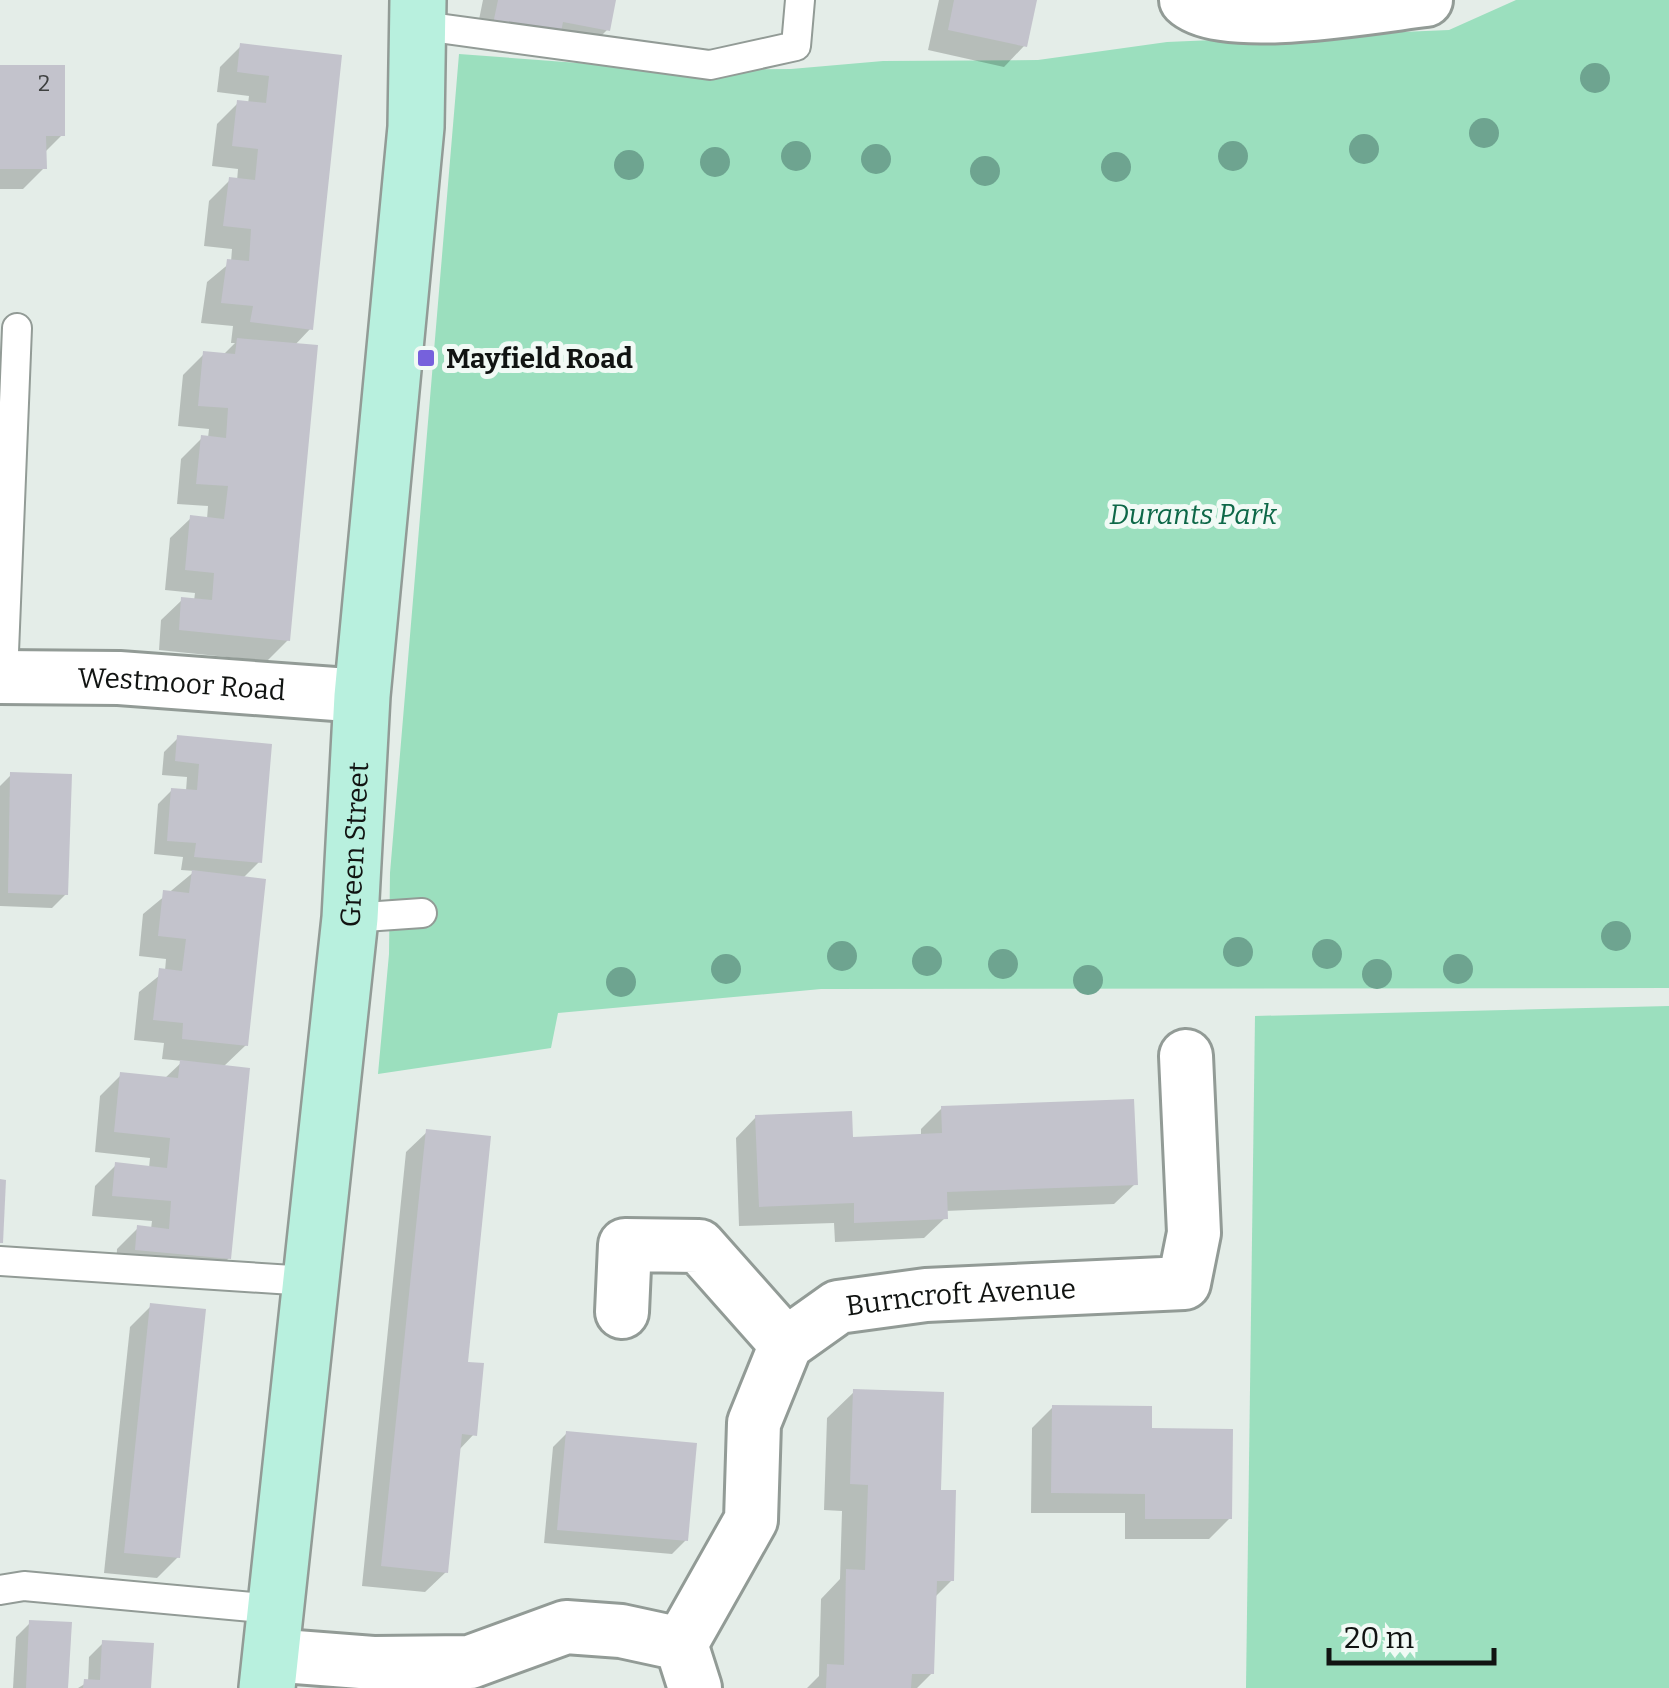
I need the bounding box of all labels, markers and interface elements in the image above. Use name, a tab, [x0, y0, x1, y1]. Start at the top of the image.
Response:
house number: 2	[38, 70, 50, 97]
place label: Mayfield Road	[446, 342, 633, 375]
marker: Mayfield Road	[415, 347, 437, 369]
park label: Durants Park	[1109, 498, 1278, 531]
street label: Westmoor Road	[78, 661, 287, 707]
street label: Green Street	[333, 761, 375, 928]
street label: Burncroft Avenue	[844, 1272, 1077, 1322]
scale bar	[1329, 1603, 1494, 1665]
text: 20 m	[1344, 1620, 1415, 1656]

